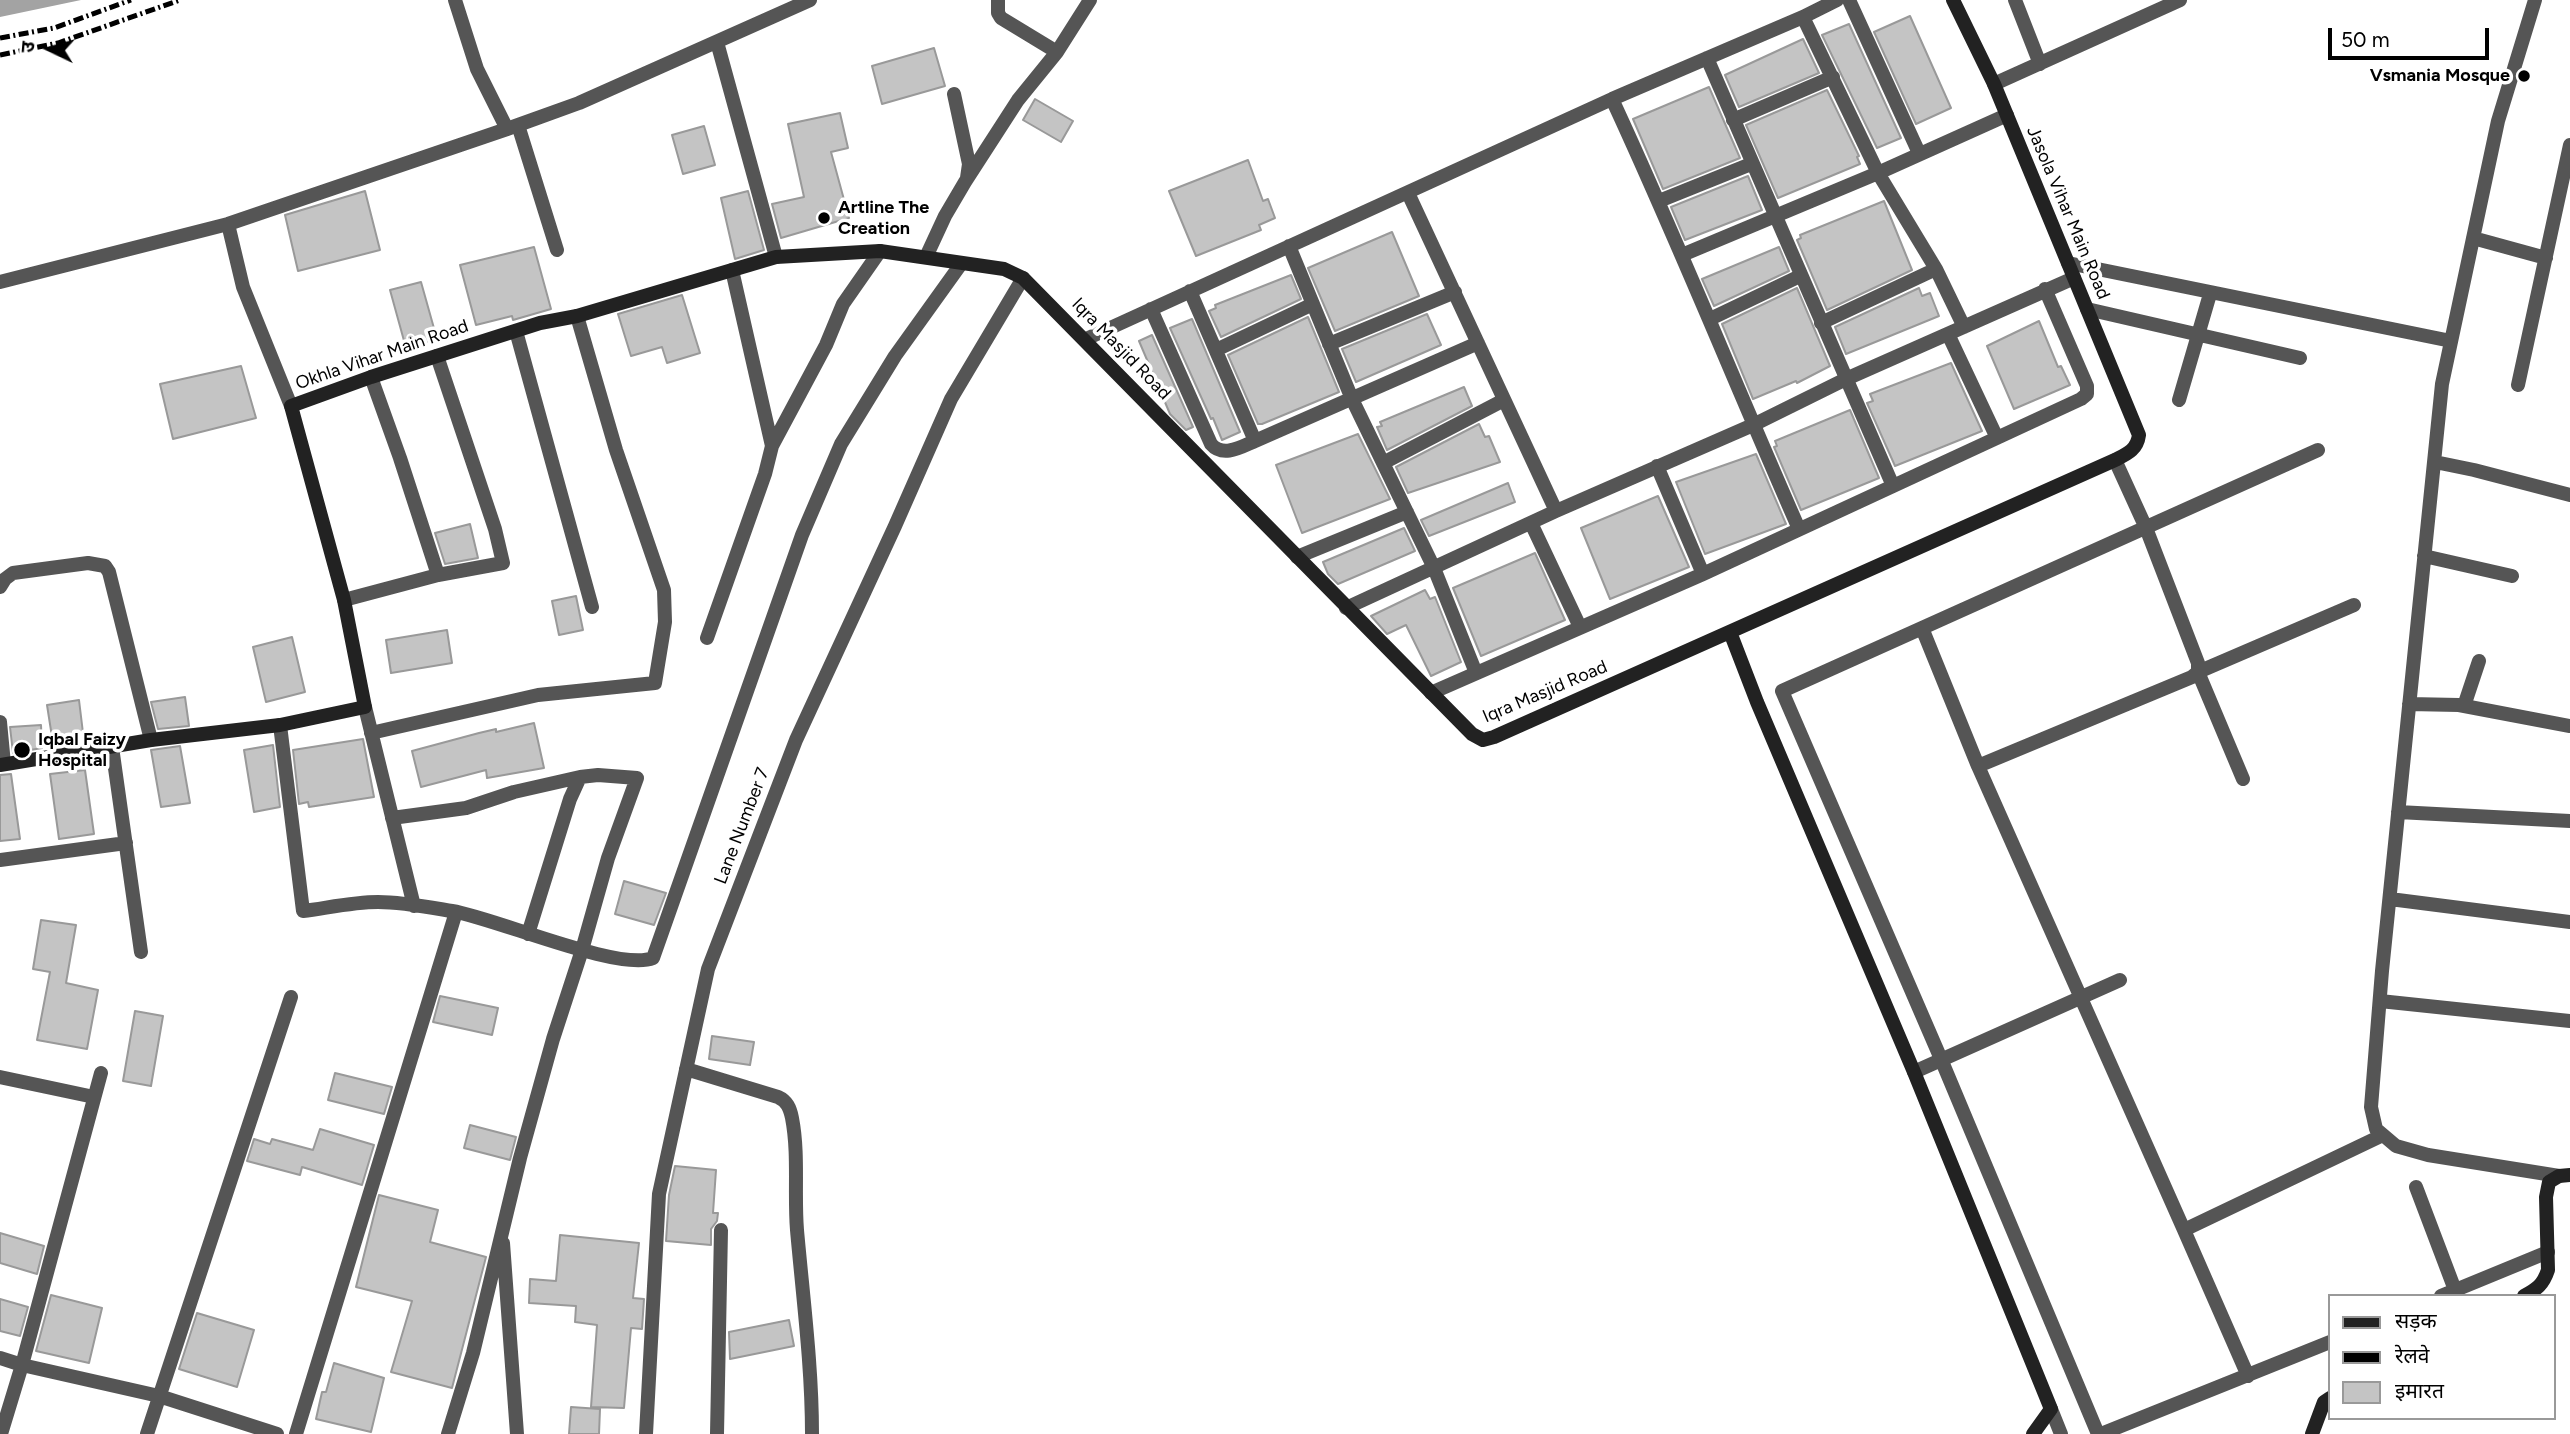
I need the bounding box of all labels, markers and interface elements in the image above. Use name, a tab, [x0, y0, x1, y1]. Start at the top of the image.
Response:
north arrow	[14, 14, 84, 84]
scale bar	[2332, 14, 2493, 58]
text: 50 m	[2341, 27, 2390, 52]
text: उ	[16, 41, 40, 54]
place label: Vsmania Mosque	[2370, 65, 2510, 87]
marker: Vsmania Mosque	[2516, 68, 2532, 84]
street label: Jasola Vihar Main Road	[2022, 123, 2114, 303]
place label: Artline The Creation	[838, 197, 929, 240]
marker: Artline The Creation	[816, 210, 832, 226]
street label: Iqra Masjid Road	[1067, 294, 1175, 404]
street label: Okhla Vihar Main Road	[293, 315, 471, 395]
street label: Iqra Masjid Road	[1479, 656, 1611, 728]
place label: Iqbal Faizy Hospital	[38, 729, 126, 772]
marker: Iqbal Faizy Hospital	[12, 740, 32, 760]
street label: Lane Number 7	[710, 765, 774, 887]
legend	[2328, 1294, 2556, 1420]
text: सड़क	[2395, 1308, 2437, 1333]
text: रेलवे	[2395, 1343, 2430, 1368]
text: इमारत	[2395, 1378, 2444, 1403]

